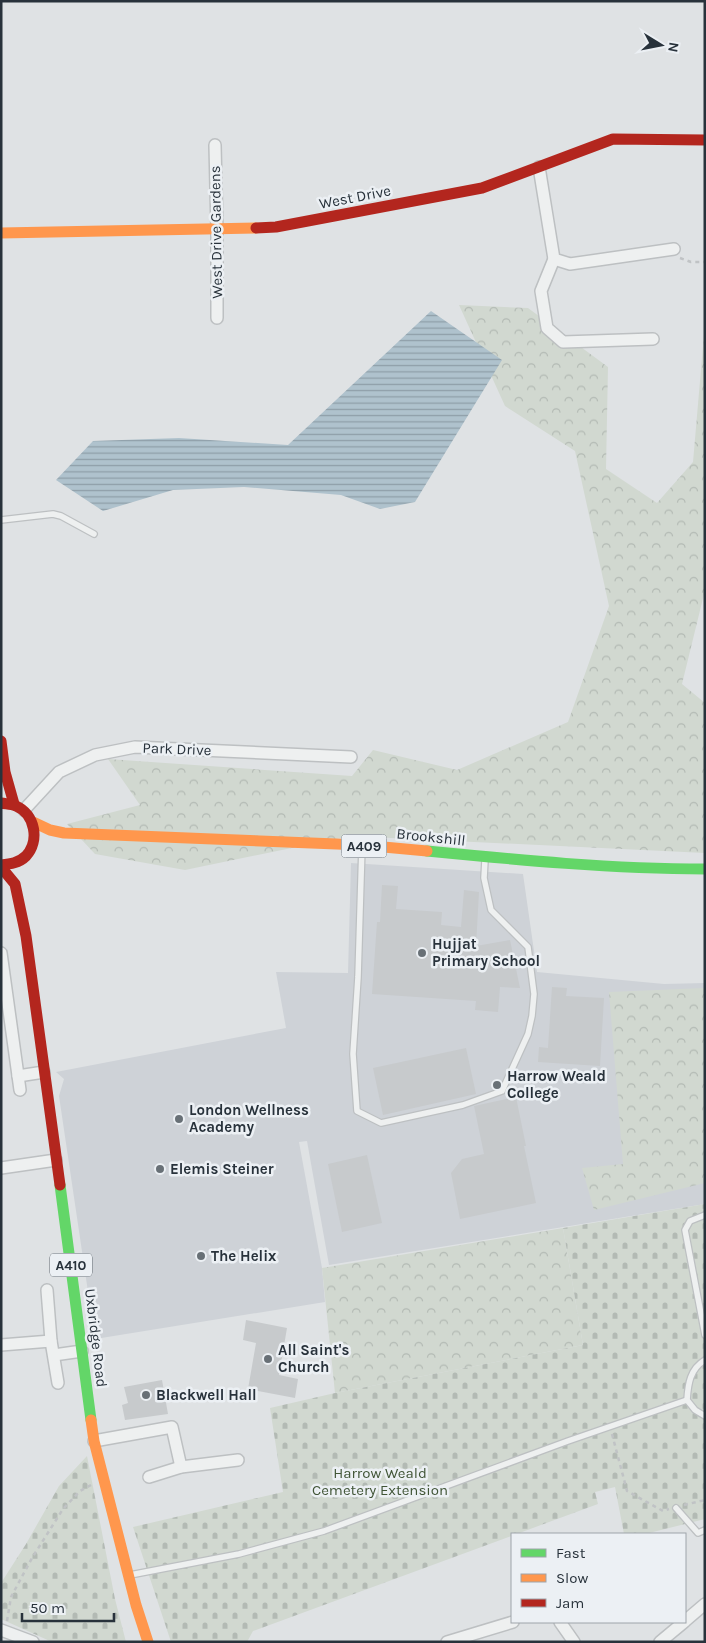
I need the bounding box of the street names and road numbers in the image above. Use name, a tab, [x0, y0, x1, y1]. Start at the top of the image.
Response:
street label: West Drive Gardens	[206, 165, 226, 299]
street label: West Drive	[318, 181, 392, 213]
street label: Park Drive	[142, 739, 212, 759]
street label: Brookshill	[396, 824, 466, 850]
road number: A409	[342, 834, 386, 858]
road number: A410	[50, 1254, 92, 1276]
street label: Uxbridge Road	[81, 1288, 111, 1388]

